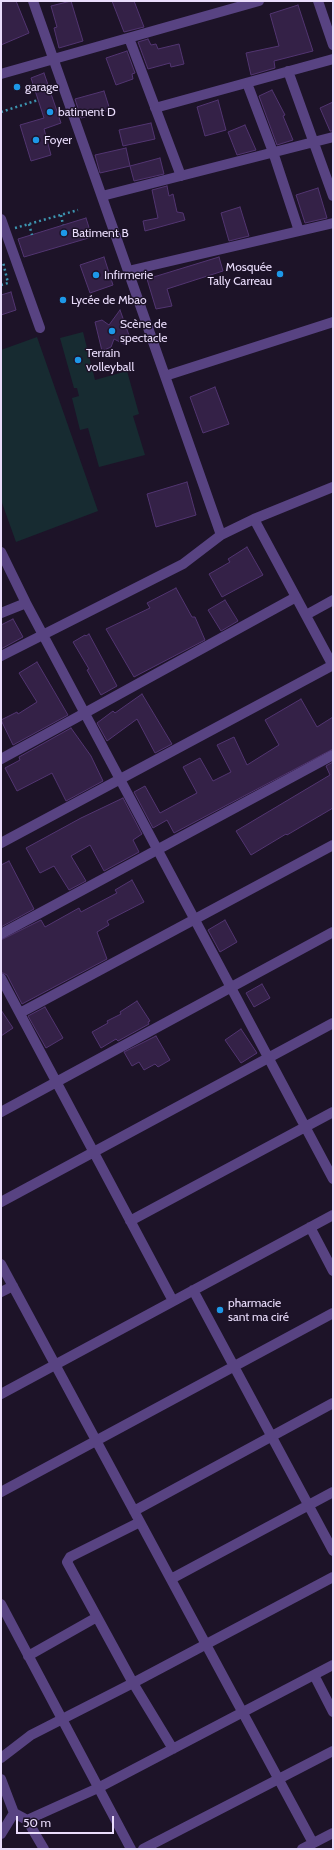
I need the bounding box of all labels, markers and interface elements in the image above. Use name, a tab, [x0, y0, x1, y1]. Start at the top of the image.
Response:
place label: garage	[25, 80, 58, 94]
marker: garage	[12, 82, 22, 92]
place label: batiment D	[58, 105, 116, 119]
marker: batiment D	[45, 107, 55, 117]
place label: Foyer	[44, 133, 72, 147]
marker: Foyer	[31, 135, 41, 145]
place label: Batiment B	[72, 226, 129, 240]
marker: Batiment B	[59, 228, 69, 238]
place label: Mosquée Tally Carreau	[207, 260, 272, 288]
place label: Infirmerie	[104, 268, 153, 282]
marker: Mosquée Tally Carreau	[275, 269, 285, 279]
marker: Infirmerie	[91, 270, 101, 280]
place label: Lycée de Mbao	[71, 293, 147, 307]
marker: Lycée de Mbao	[58, 295, 68, 305]
place label: Scène de spectacle	[120, 317, 167, 345]
marker: Scène de spectacle	[107, 326, 117, 336]
place label: Terrain volleyball	[86, 346, 134, 374]
marker: Terrain volleyball	[73, 355, 83, 365]
place label: pharmacie sant ma ciré	[228, 1296, 289, 1324]
marker: pharmacie sant ma ciré	[215, 1305, 225, 1315]
scale bar	[18, 1808, 116, 1834]
text: 50 m	[23, 1815, 51, 1830]

